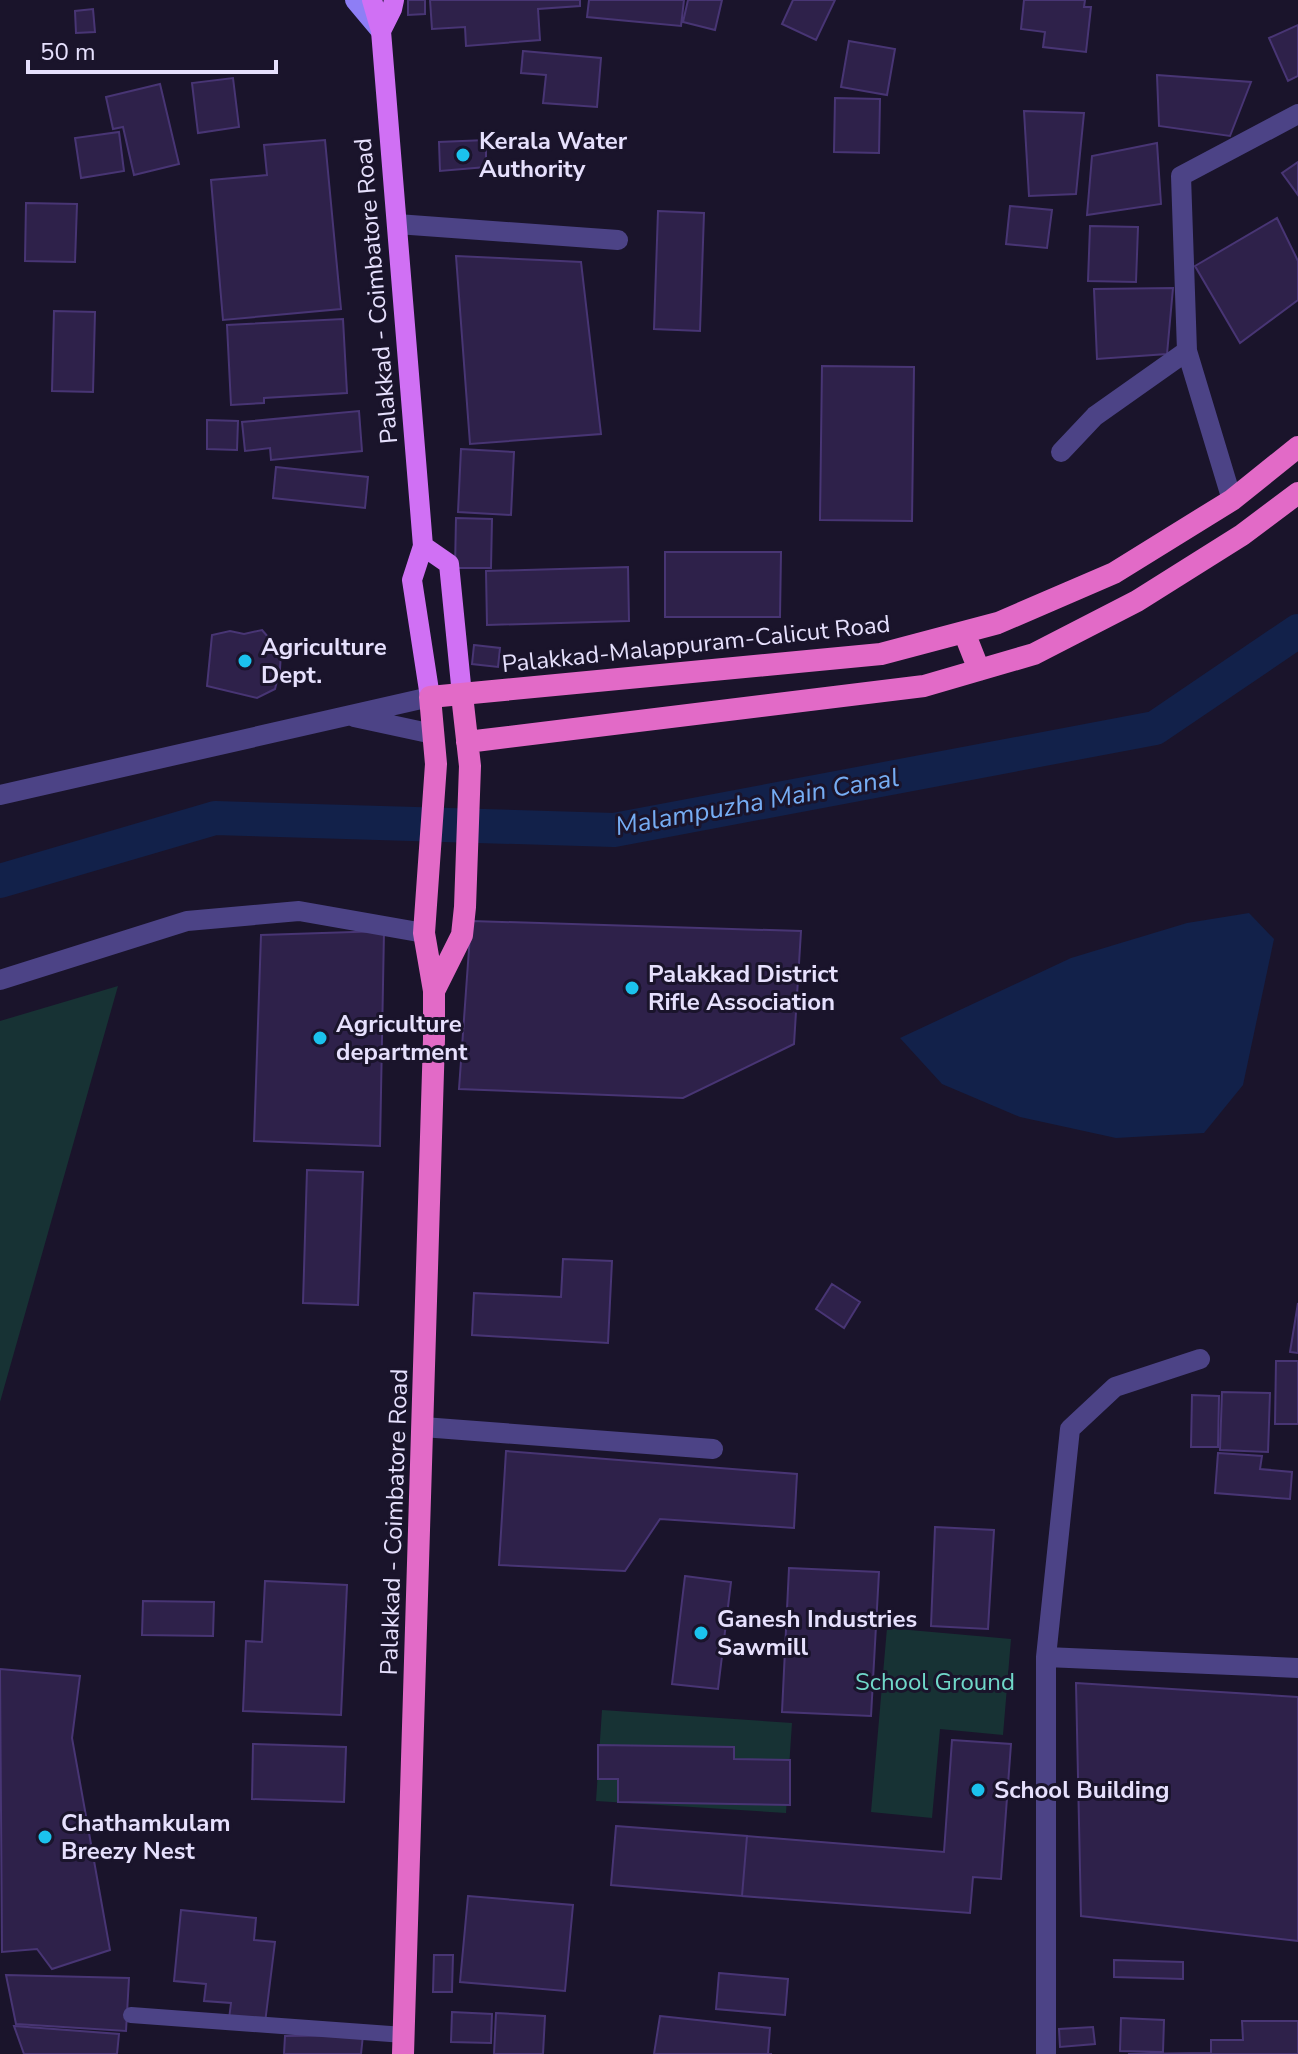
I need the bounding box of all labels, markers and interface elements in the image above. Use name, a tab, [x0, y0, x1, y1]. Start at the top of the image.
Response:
scale bar	[28, 24, 276, 74]
text: 50 m	[40, 36, 96, 68]
place label: Kerala Water Authority	[479, 125, 628, 185]
street label: Palakkad - Coimbatore Road	[347, 137, 405, 445]
marker: Kerala Water Authority	[454, 146, 472, 164]
street label: Palakkad-Malappuram-Calicut Road	[500, 608, 892, 680]
place label: Agriculture Dept.	[261, 631, 387, 691]
marker: Agriculture Dept.	[236, 652, 254, 670]
water label: Malampuzha Main Canal	[612, 760, 902, 844]
place label: Palakkad District Rifle Association	[648, 958, 839, 1018]
marker: Palakkad District Rifle Association	[623, 979, 641, 997]
place label: Agriculture department	[336, 1008, 468, 1068]
marker: Agriculture department	[311, 1029, 329, 1047]
street label: Palakkad - Coimbatore Road	[373, 1368, 415, 1676]
place label: Ganesh Industries Sawmill	[717, 1603, 917, 1663]
marker: Ganesh Industries Sawmill	[692, 1624, 710, 1642]
park label: School Ground	[855, 1666, 1015, 1698]
place label: School Building	[994, 1774, 1169, 1806]
marker: School Building	[969, 1781, 987, 1799]
place label: Chathamkulam Breezy Nest	[61, 1807, 231, 1867]
marker: Chathamkulam Breezy Nest	[36, 1828, 54, 1846]

